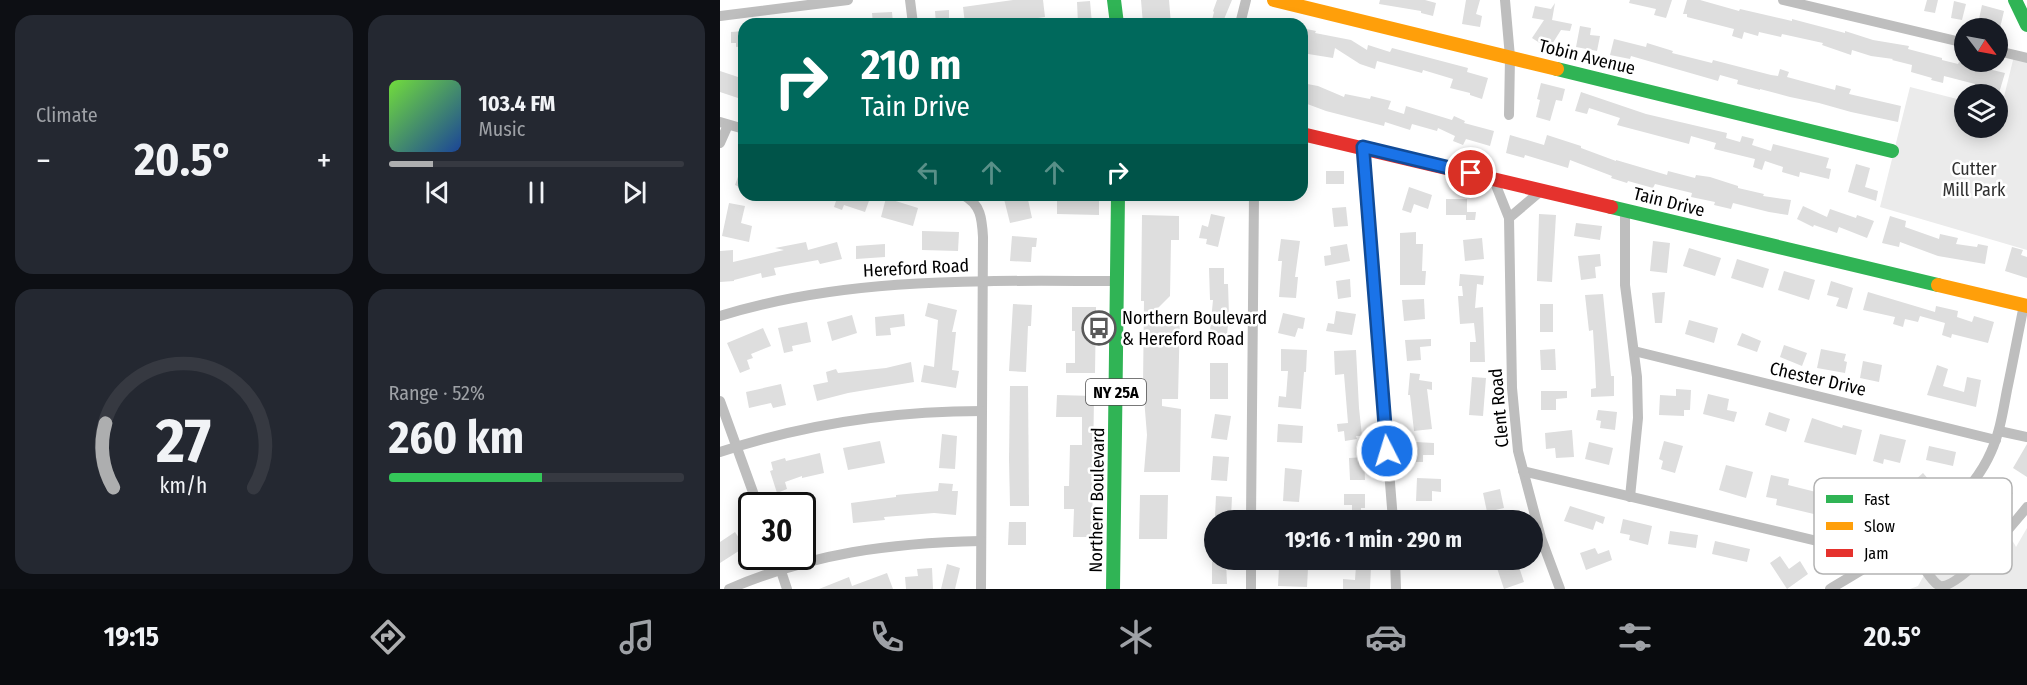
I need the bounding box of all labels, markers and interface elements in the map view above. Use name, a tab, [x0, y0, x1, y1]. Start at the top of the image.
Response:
north arrow	[1954, 18, 2008, 72]
map controls	[1954, 18, 2008, 138]
street label: Tobin Avenue	[1536, 34, 1638, 80]
text: 210 m	[861, 40, 961, 90]
icon: right	[762, 42, 840, 120]
button: layers	[1954, 84, 2008, 138]
text: 103.4 FM	[479, 90, 555, 117]
text: Tain Drive	[861, 91, 970, 123]
text: Climate	[36, 103, 98, 127]
text: Music	[479, 117, 525, 141]
text: 20.5°	[134, 133, 233, 187]
text: −	[36, 141, 51, 181]
text: +	[316, 141, 331, 181]
pin	[1445, 147, 1496, 198]
icon: left	[912, 156, 945, 189]
icon: ahead	[975, 156, 1008, 189]
icon: ahead	[1038, 156, 1071, 189]
icon: right	[1101, 156, 1134, 189]
icon: arrive	[1454, 156, 1487, 189]
park label: Cutter Mill Park	[1942, 158, 2006, 201]
icon: previous	[421, 176, 454, 209]
icon: pause	[520, 176, 553, 209]
icon: next	[618, 176, 651, 209]
street label: Tain Drive	[1631, 183, 1707, 221]
street label: Hereford Road	[862, 254, 970, 282]
place label: Northern Boulevard & Hereford Road	[1122, 307, 1267, 350]
bus stop icon: Northern Boulevard & Hereford Road	[1081, 310, 1117, 346]
street label: Chester Drive	[1768, 357, 1868, 401]
street label: Clent Road	[1485, 367, 1513, 449]
road number: NY 25A	[1086, 379, 1146, 405]
text: Range · 52%	[389, 381, 485, 405]
text: 27	[155, 404, 211, 479]
text: 260 km	[389, 411, 524, 465]
position arrow	[1355, 419, 1419, 483]
street label: Northern Boulevard	[1085, 427, 1109, 573]
text: km/h	[160, 474, 208, 500]
legend	[1814, 478, 2012, 574]
text: Fast	[1864, 490, 1891, 509]
speed limit sign: 30	[738, 492, 816, 570]
text: Slow	[1864, 517, 1895, 536]
text: 19:16 · 1 min · 290 m	[1285, 526, 1462, 553]
text: Jam	[1864, 544, 1889, 563]
icon: directions	[367, 616, 409, 658]
icon: music	[616, 616, 658, 658]
icon: phone	[866, 616, 908, 658]
icon: climate	[1115, 616, 1157, 658]
icon: car	[1365, 616, 1407, 658]
icon: filters	[1614, 616, 1656, 658]
text: 19:15	[104, 621, 159, 653]
text: 20.5°	[1864, 621, 1923, 653]

